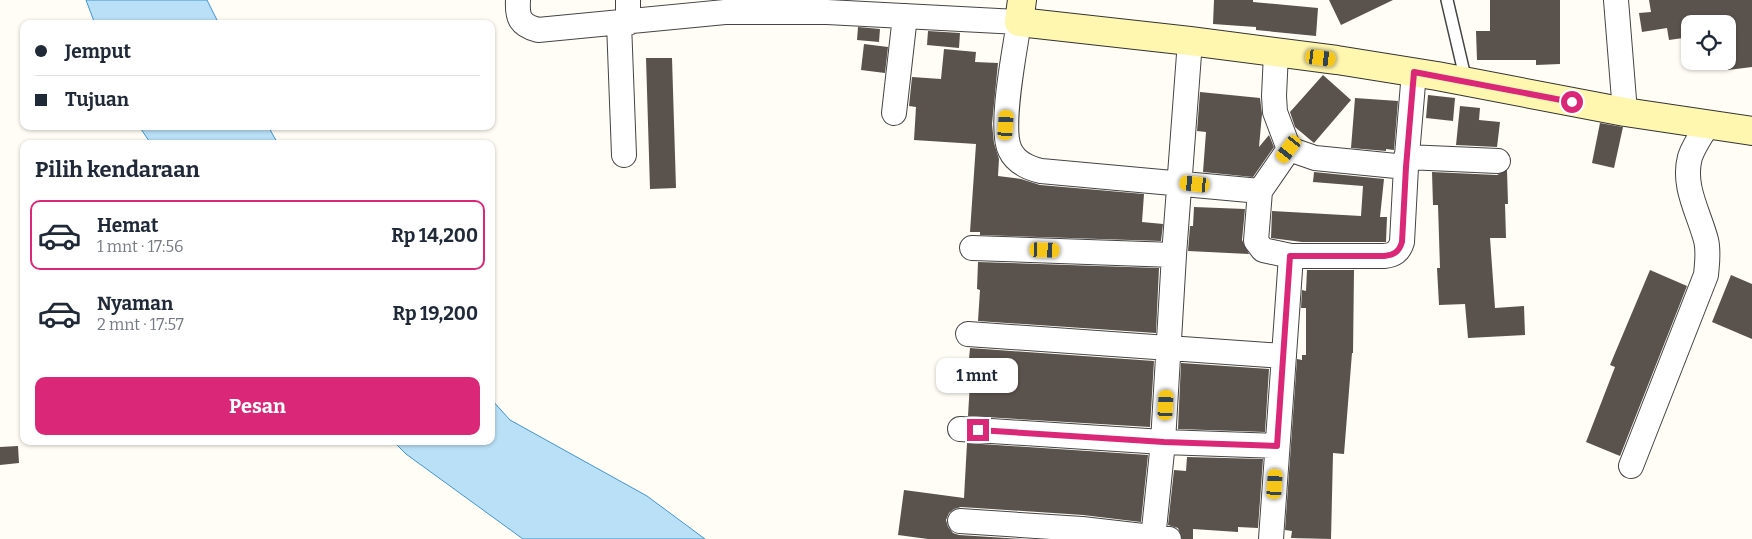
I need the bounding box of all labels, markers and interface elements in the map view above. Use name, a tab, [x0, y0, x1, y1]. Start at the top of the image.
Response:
map controls	[1681, 15, 1736, 70]
button: locate	[1681, 15, 1736, 70]
text: Jemput	[65, 40, 131, 63]
car	[1305, 49, 1336, 67]
text: Tujuan	[65, 88, 129, 111]
route start	[1561, 91, 1583, 113]
car	[997, 110, 1014, 140]
car	[1273, 133, 1304, 165]
text: Pilih kendaraan	[35, 156, 200, 183]
car	[1179, 175, 1210, 193]
icon: car	[37, 213, 82, 258]
text: Hemat	[97, 214, 159, 237]
text: Rp 14,200	[391, 224, 478, 247]
text: 1 mnt · 17:56	[97, 237, 183, 256]
car	[1029, 242, 1060, 258]
icon: car	[37, 291, 82, 336]
text: Nyaman	[97, 292, 173, 315]
text: Rp 19,200	[393, 302, 478, 325]
text: 2 mnt · 17:57	[97, 315, 184, 334]
callout: 1 mnt	[937, 358, 1019, 392]
text: 1 mnt	[956, 366, 998, 385]
button: Pesan	[35, 377, 480, 435]
car	[1157, 390, 1174, 420]
route end	[967, 419, 989, 441]
car	[1266, 469, 1283, 499]

